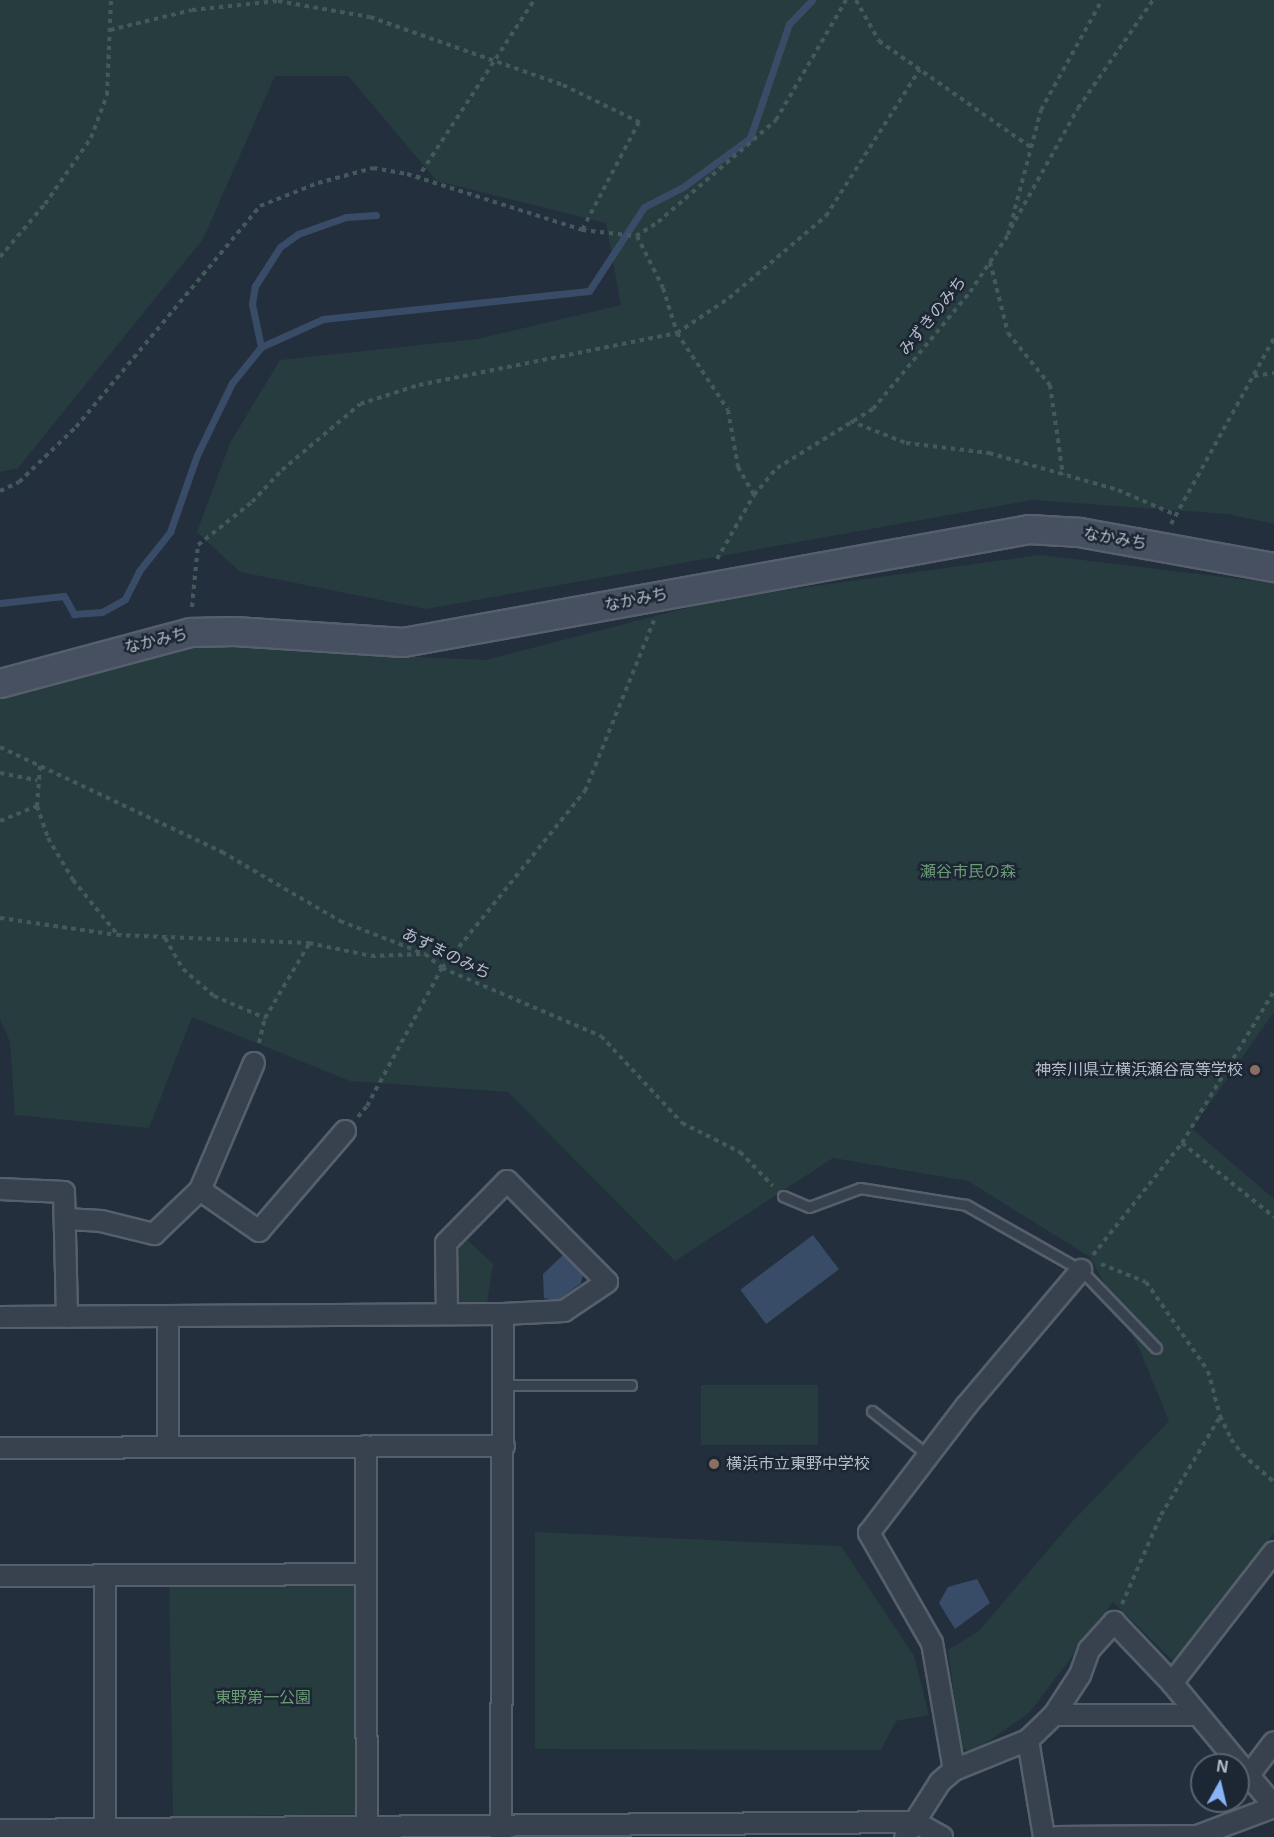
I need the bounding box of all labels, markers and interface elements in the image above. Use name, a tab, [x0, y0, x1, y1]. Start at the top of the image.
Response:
street label: みずきのみち	[895, 273, 971, 359]
street label: なかみち	[1082, 524, 1148, 554]
street label: なかみち	[603, 584, 669, 616]
street label: なかみち	[123, 624, 189, 658]
park label: 瀬谷市民の森	[920, 862, 1016, 882]
street label: あずまのみち	[399, 924, 493, 984]
place label: 神奈川県立横浜瀬谷高等学校	[1035, 1060, 1243, 1080]
marker: 神奈川県立横浜瀬谷高等学校	[1248, 1063, 1262, 1077]
place label: 横浜市立東野中学校	[726, 1454, 870, 1474]
marker: 横浜市立東野中学校	[707, 1457, 721, 1471]
park label: 東野第一公園	[215, 1688, 311, 1708]
north arrow	[1190, 1753, 1250, 1813]
text: N	[1215, 1757, 1229, 1776]

